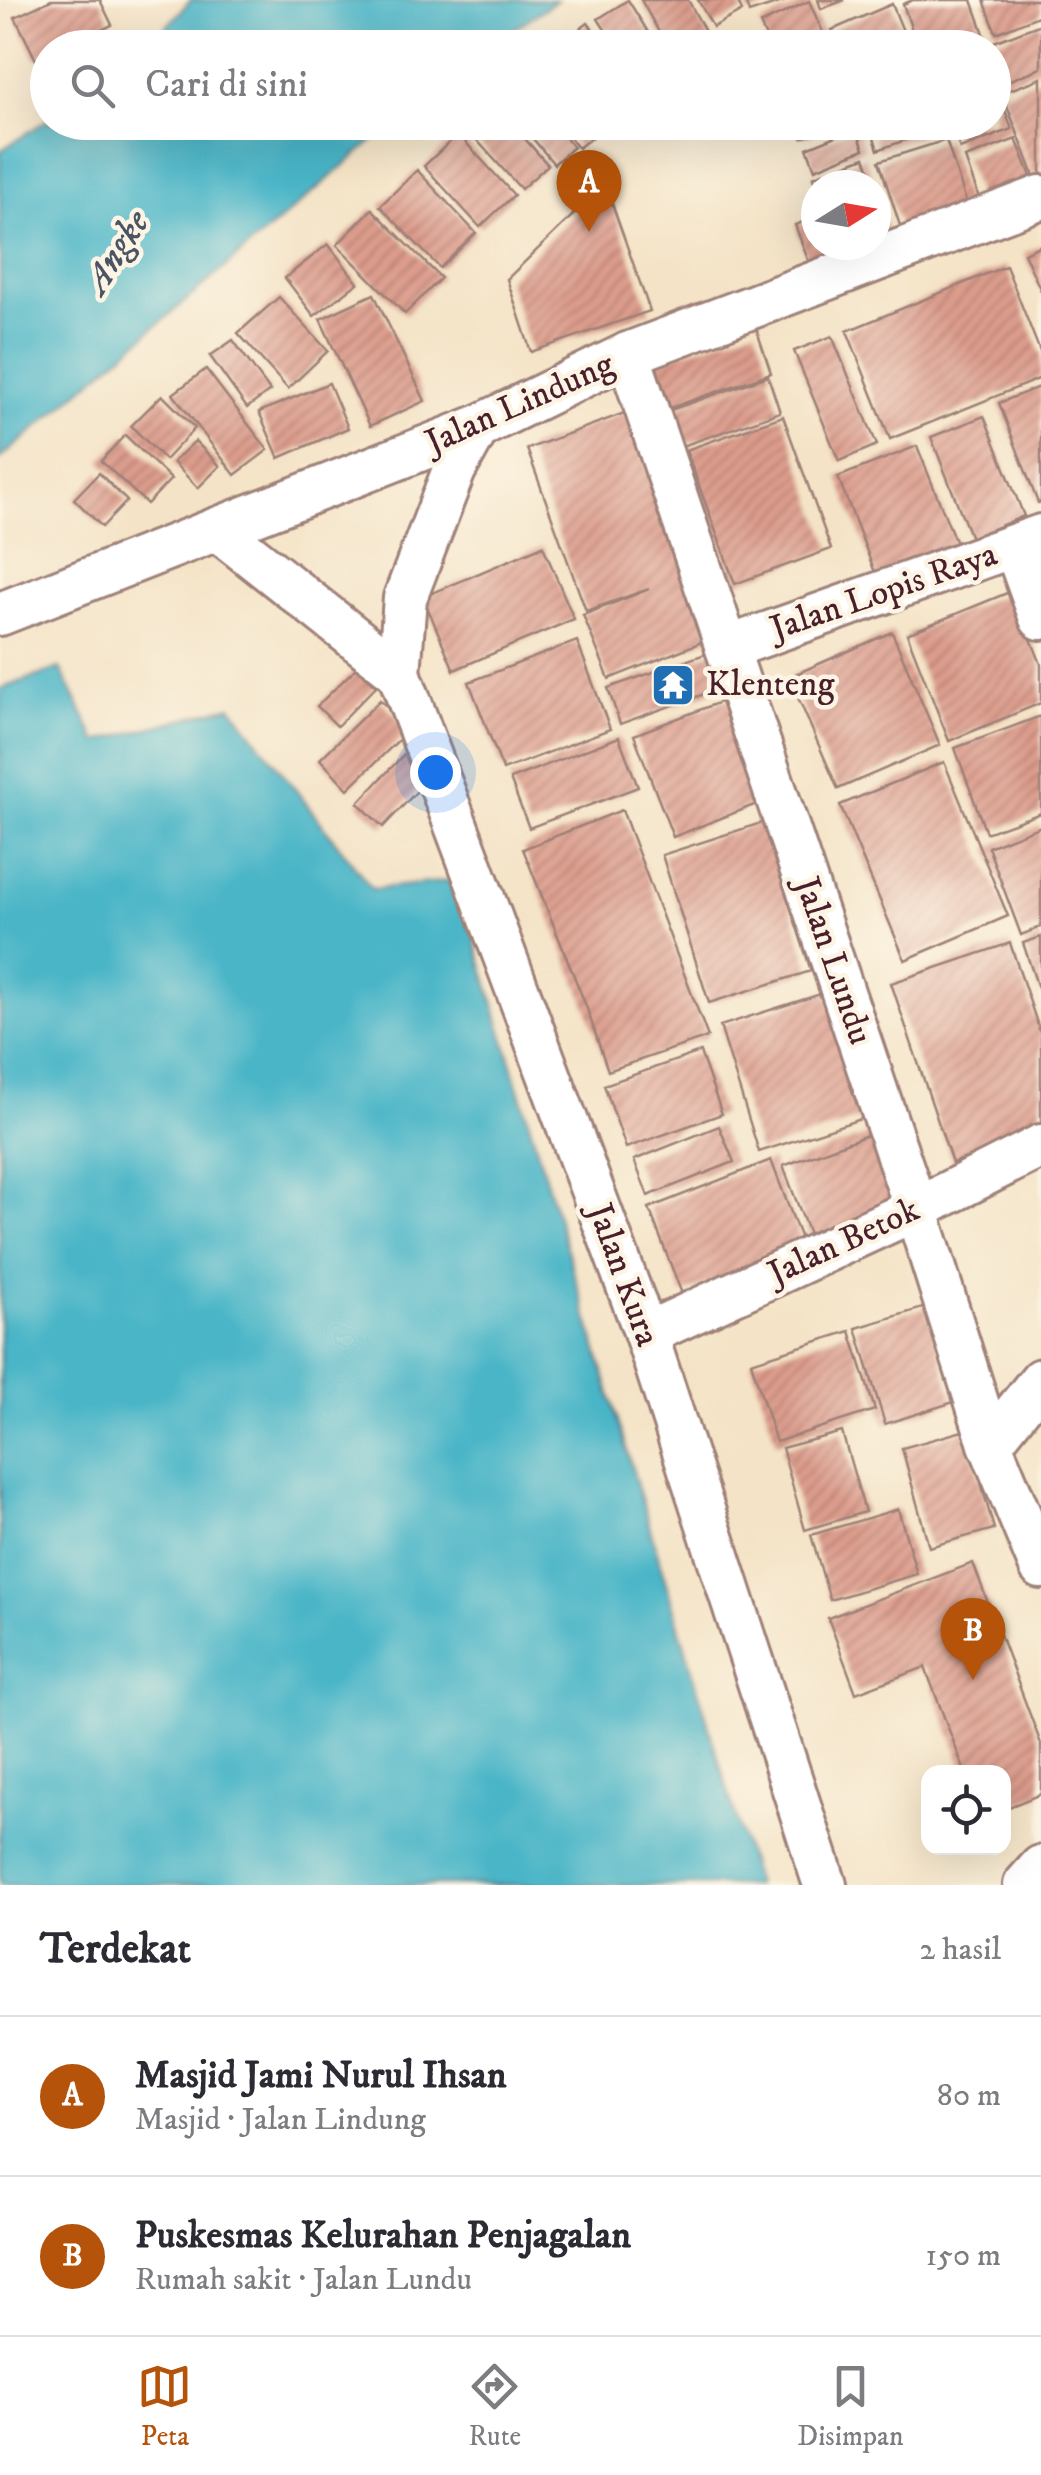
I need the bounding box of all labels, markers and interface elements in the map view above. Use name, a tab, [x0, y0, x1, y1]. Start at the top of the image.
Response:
search box	[30, 30, 1011, 140]
icon: search	[65, 58, 120, 113]
text: Cari di sini	[145, 61, 308, 109]
pin: A	[556, 150, 622, 232]
north arrow	[801, 170, 891, 260]
water label: Angke	[71, 201, 161, 306]
street label: Jalan Lindung	[416, 343, 622, 466]
street label: Jalan Lopis Raya	[762, 533, 1003, 652]
temple icon: Klenteng	[650, 662, 696, 708]
place label: Klenteng	[706, 663, 836, 707]
your location	[410, 747, 461, 798]
street label: Jalan Lundu	[783, 869, 882, 1050]
street label: Jalan Betok	[759, 1188, 926, 1297]
street label: Jalan Kura	[576, 1195, 669, 1352]
pin: B	[940, 1598, 1006, 1680]
map controls	[921, 1765, 1011, 1855]
button: locate	[921, 1765, 1011, 1855]
text: Terdekat	[40, 1924, 191, 1976]
text: 2 hasil	[920, 1930, 1001, 1970]
text: Masjid Jami Nurul Ihsan	[135, 2052, 507, 2100]
text: A	[62, 2076, 83, 2116]
text: 80 m	[937, 2076, 1001, 2116]
text: Masjid · Jalan Lindung	[135, 2100, 426, 2140]
text: Puskesmas Kelurahan Penjagalan	[135, 2212, 631, 2260]
text: B	[62, 2236, 83, 2276]
text: 150 m	[925, 2236, 1001, 2276]
text: Rumah sakit · Jalan Lundu	[135, 2260, 472, 2300]
tab: Peta	[137, 2359, 192, 2454]
tab: Rute	[467, 2359, 522, 2454]
tab: Disimpan	[797, 2359, 904, 2454]

